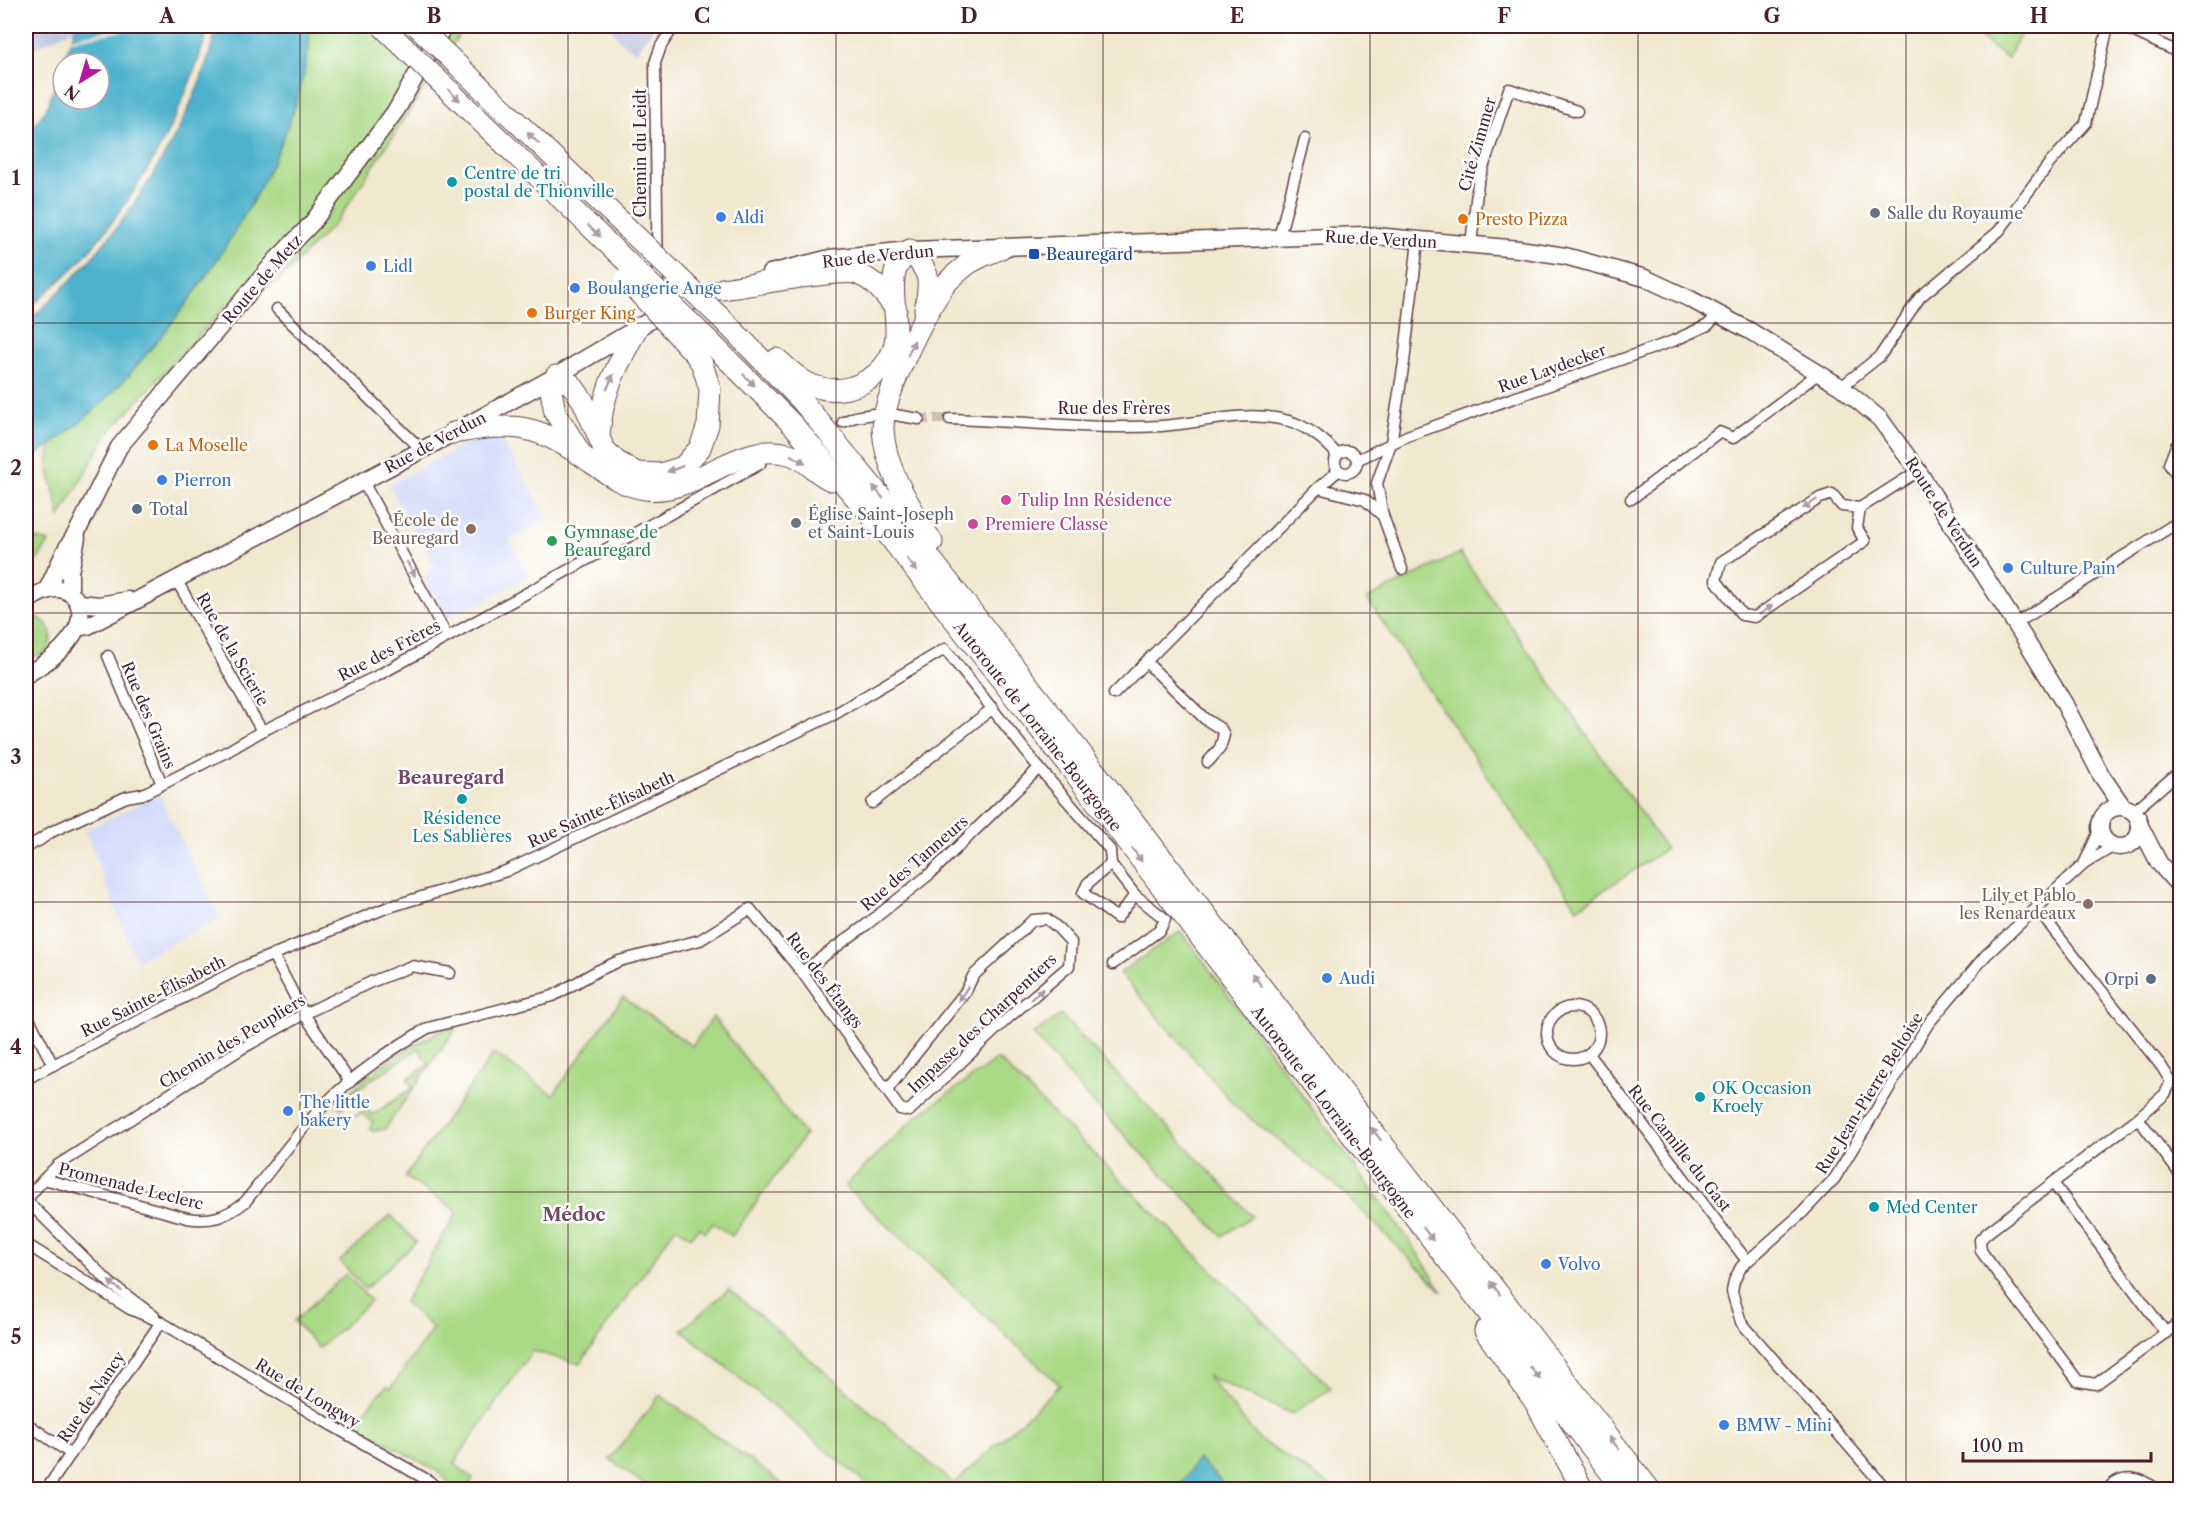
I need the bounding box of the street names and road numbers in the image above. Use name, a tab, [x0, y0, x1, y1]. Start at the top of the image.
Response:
street label: Chemin du Leidt	[630, 88, 650, 217]
street label: Cité Zimmer	[1454, 94, 1500, 194]
street label: Rue de Verdun	[1324, 226, 1438, 252]
street label: Route de Metz	[218, 230, 306, 328]
street label: Rue de Verdun	[821, 240, 935, 272]
street label: Rue Laydecker	[1495, 339, 1609, 397]
street label: Rue des Frères	[1057, 398, 1171, 418]
street label: Rue de Verdun	[381, 407, 489, 477]
street label: Route de Verdun	[1901, 453, 1987, 571]
street label: Rue de la Scierie	[192, 589, 274, 709]
street label: Rue des Frères	[334, 615, 444, 685]
street label: Autoroute de Lorraine-Bourgogne	[949, 616, 1126, 835]
street label: Rue des Grains	[117, 658, 181, 772]
street label: Rue Sainte-Élisabeth	[524, 766, 678, 852]
street label: Rue des Tanneurs	[856, 811, 972, 915]
street label: Rue des Étangs	[782, 928, 868, 1032]
street label: Impasse des Charpentiers	[904, 949, 1060, 1097]
street label: Rue Sainte-Élisabeth	[77, 951, 229, 1041]
street label: Chemin des Peupliers	[156, 990, 308, 1092]
street label: Autoroute de Lorraine-Bourgogne	[1247, 1001, 1421, 1222]
street label: Rue Jean-Pierre Beltoise	[1811, 1008, 1927, 1178]
street label: Rue Camille du Gast	[1624, 1080, 1736, 1216]
street label: Promenade Leclerc	[56, 1158, 206, 1214]
street label: Rue de Nancy	[53, 1347, 130, 1447]
street label: Rue de Longwy	[252, 1354, 365, 1433]

